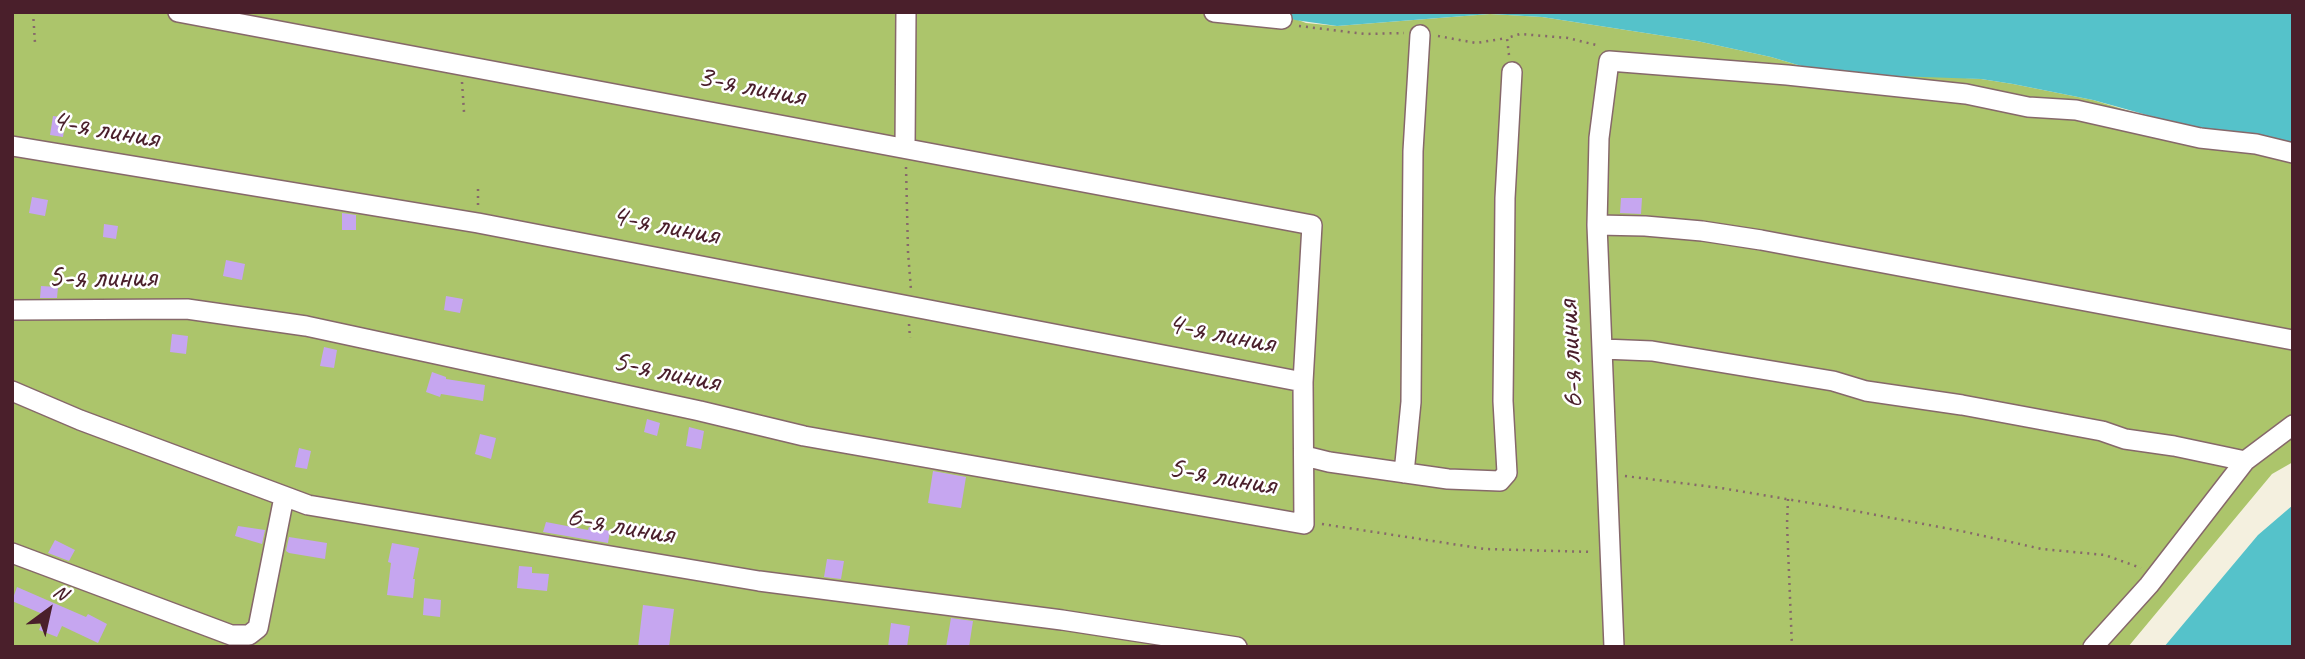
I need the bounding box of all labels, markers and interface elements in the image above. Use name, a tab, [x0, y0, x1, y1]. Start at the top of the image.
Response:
street label: 3-я линия	[694, 57, 808, 117]
street label: 4-я линия	[48, 101, 162, 159]
street label: 4-я линия	[608, 196, 722, 256]
street label: 5-я линия	[48, 258, 156, 298]
street label: 6-я линия	[1548, 300, 1594, 410]
street label: 4-я линия	[1164, 304, 1278, 364]
street label: 5-я линия	[609, 341, 723, 403]
street label: 5-я линия	[1165, 448, 1279, 506]
street label: 6-я линия	[563, 497, 677, 555]
north arrow	[14, 575, 84, 645]
text: N	[49, 579, 72, 606]

